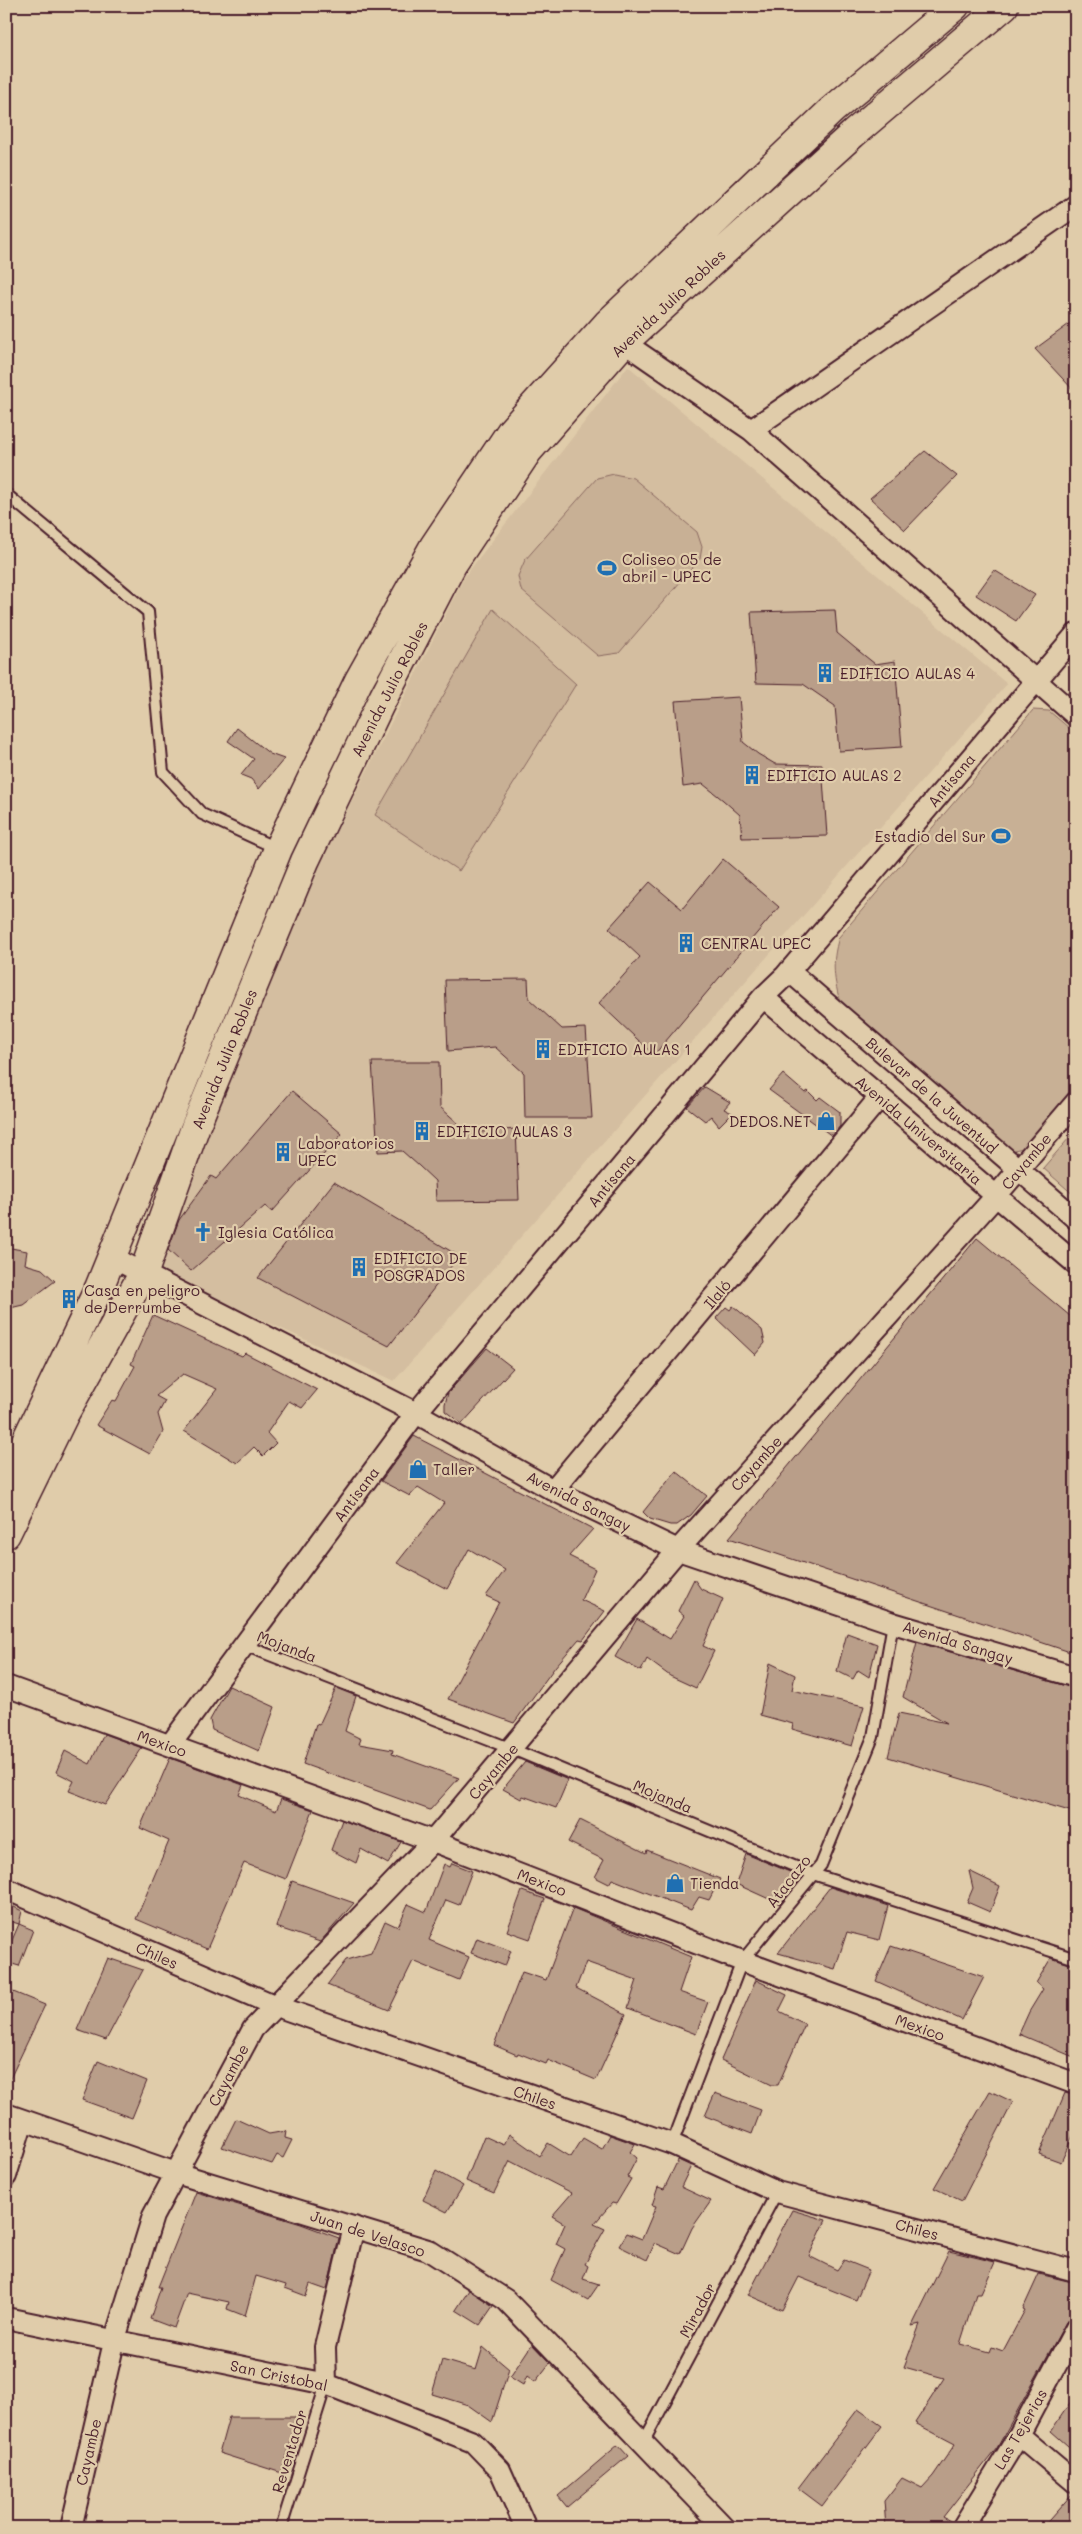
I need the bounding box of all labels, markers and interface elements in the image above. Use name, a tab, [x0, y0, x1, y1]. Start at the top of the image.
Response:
street label: Avenida Julio Robles	[606, 245, 730, 361]
place label: Coliseo 05 de abril - UPEC	[622, 549, 722, 586]
sports icon: Coliseo 05 de abril - UPEC	[596, 557, 618, 579]
street label: Avenida Julio Robles	[346, 618, 432, 760]
building icon: EDIFICIO AULAS 4	[814, 662, 836, 684]
place label: EDIFICIO AULAS 4	[840, 663, 975, 683]
street label: Antisana	[923, 749, 979, 811]
building icon: EDIFICIO AULAS 2	[741, 764, 763, 786]
place label: EDIFICIO AULAS 2	[767, 765, 902, 785]
sports icon: Estadio del Sur	[990, 825, 1012, 847]
place label: Estadio del Sur	[875, 826, 986, 846]
building icon: CENTRAL UPEC	[675, 932, 697, 954]
place label: CENTRAL UPEC	[701, 933, 811, 953]
street label: Avenida Julio Robles	[187, 986, 261, 1132]
street label: Bulevar de la Juventud	[862, 1032, 1002, 1158]
building icon: EDIFICIO AULAS 1	[532, 1038, 554, 1060]
place label: EDIFICIO AULAS 1	[558, 1039, 691, 1059]
street label: Avenida Universitaria	[851, 1071, 987, 1189]
shop icon: DEDOS.NET	[815, 1110, 837, 1132]
place label: DEDOS.NET	[729, 1111, 811, 1131]
building icon: EDIFICIO AULAS 3	[411, 1120, 433, 1142]
place label: EDIFICIO AULAS 3	[437, 1121, 572, 1141]
street label: Cayambe	[996, 1129, 1056, 1193]
place label: Laboratorios UPEC	[298, 1133, 394, 1170]
building icon: Laboratorios UPEC	[272, 1141, 294, 1163]
street label: Antisana	[583, 1149, 639, 1211]
church icon: Iglesia Católica	[192, 1221, 214, 1243]
place label: Iglesia Católica	[218, 1222, 334, 1242]
place label: EDIFICIO DE POSGRADOS	[374, 1248, 468, 1285]
building icon: EDIFICIO DE POSGRADOS	[348, 1256, 370, 1278]
street label: Ilaló	[699, 1275, 735, 1313]
place label: Casa en peligro de Derrumbe	[84, 1280, 200, 1317]
building icon: Casa en peligro de Derrumbe	[58, 1288, 80, 1310]
street label: Cayambe	[726, 1431, 786, 1495]
shop icon: Taller	[407, 1458, 429, 1480]
place label: Taller	[433, 1459, 475, 1479]
street label: Antisana	[329, 1462, 383, 1526]
street label: Avenida Sangay	[523, 1466, 635, 1536]
street label: Avenida Sangay	[900, 1616, 1016, 1668]
street label: Mojanda	[254, 1625, 320, 1667]
street label: Mexico	[135, 1725, 190, 1761]
street label: Cayambe	[463, 1739, 523, 1803]
street label: Mojanda	[630, 1775, 696, 1817]
street label: Atacazo	[761, 1850, 815, 1911]
street label: Mexico	[515, 1863, 570, 1901]
shop icon: Tienda	[664, 1872, 686, 1894]
place label: Tienda	[690, 1873, 739, 1893]
street label: Chiles	[133, 1937, 181, 1973]
street label: Mexico	[893, 2009, 948, 2045]
street label: Cayambe	[203, 2040, 253, 2110]
street label: Chiles	[511, 2080, 559, 2114]
street label: Juan de Velasco	[308, 2205, 428, 2261]
street label: Chiles	[893, 2214, 941, 2244]
street label: Mirador	[674, 2279, 720, 2341]
street label: San Cristobal	[228, 2355, 330, 2395]
street label: Las Tejerias	[989, 2385, 1051, 2473]
street label: Reventador	[267, 2407, 311, 2495]
street label: Cayambe	[71, 2417, 105, 2487]

